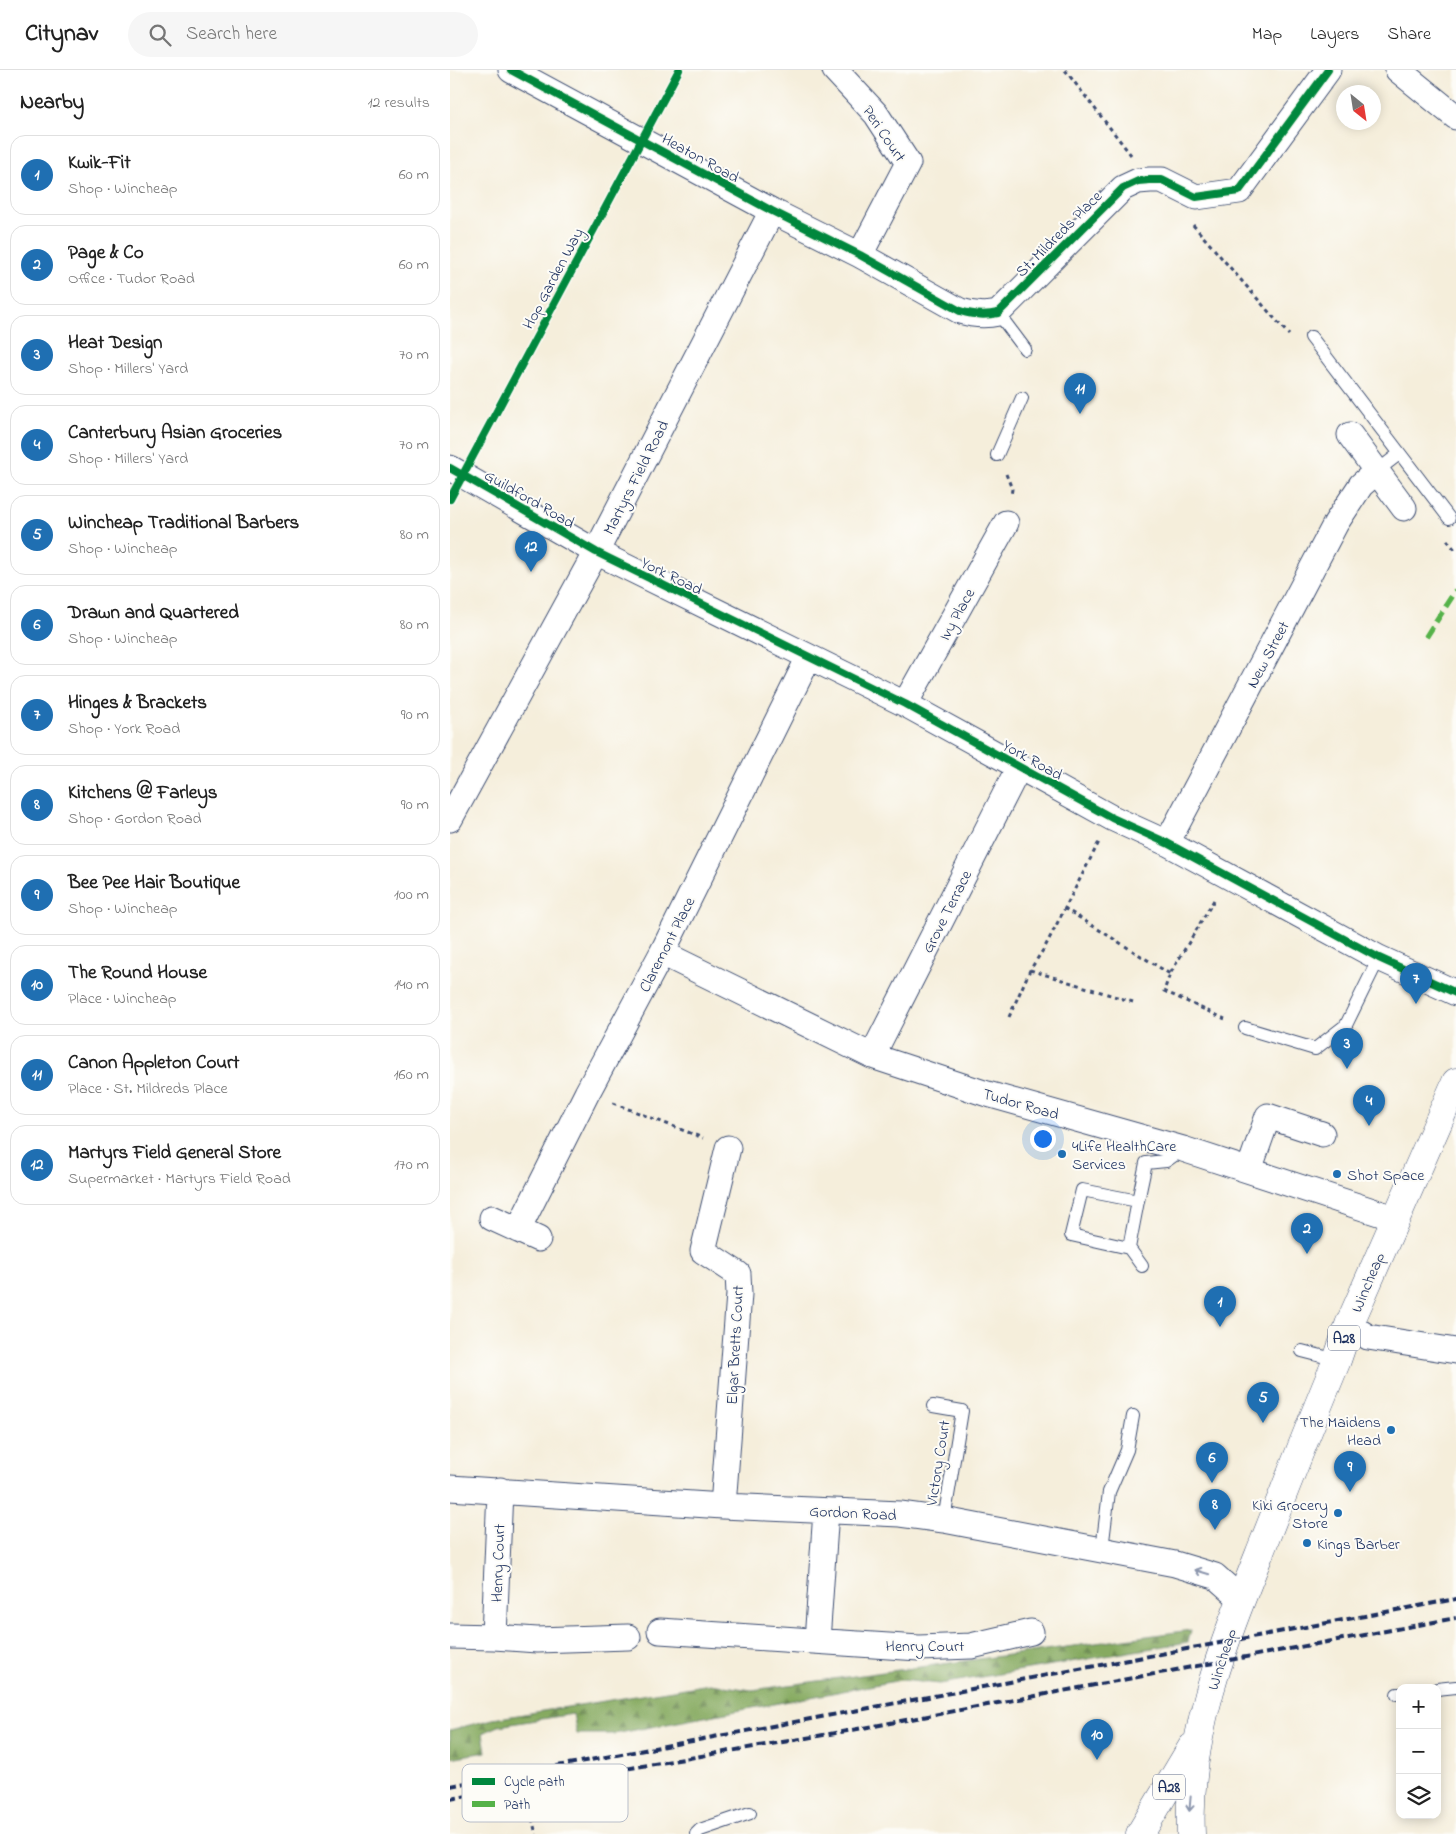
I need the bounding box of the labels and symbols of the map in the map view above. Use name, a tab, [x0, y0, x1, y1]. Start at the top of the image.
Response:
north arrow	[1336, 85, 1381, 130]
street label: Peri Court	[856, 101, 911, 168]
street label: Heaton Road	[657, 128, 743, 190]
street label: St. Mildreds Place	[1010, 185, 1109, 283]
street label: Hop Garden Way	[517, 224, 591, 334]
pin: 11	[1064, 373, 1096, 414]
street label: Martyrs Field Road	[598, 417, 676, 539]
street label: Guildford Road	[479, 464, 579, 535]
pin: 12	[515, 531, 547, 572]
street label: York Road	[636, 552, 706, 602]
street label: Ivy Place	[933, 584, 982, 646]
street label: New Street	[1241, 617, 1297, 693]
street label: York Road	[997, 734, 1067, 787]
street label: Grove Terrace	[917, 865, 979, 958]
street label: Claremont Place	[633, 892, 702, 997]
pin: 7	[1400, 963, 1432, 1004]
pin: 3	[1331, 1028, 1363, 1069]
street label: Tudor Road	[979, 1083, 1061, 1127]
pin: 4	[1353, 1085, 1385, 1126]
your location	[1030, 1126, 1056, 1152]
place label: 4Life HealthCare Services	[1072, 1135, 1177, 1177]
marker: 4Life HealthCare Services	[1056, 1148, 1068, 1160]
place label: Shot Space	[1347, 1164, 1425, 1188]
marker: Shot Space	[1331, 1168, 1343, 1180]
pin: 2	[1291, 1213, 1323, 1254]
street label: Wincheap	[1345, 1249, 1392, 1317]
street label: Elgar Bretts Court	[721, 1284, 751, 1405]
pin: 1	[1204, 1286, 1236, 1327]
road number: A28	[1328, 1326, 1360, 1350]
pin: 5	[1247, 1382, 1279, 1423]
place label: The Maidens Head	[1300, 1411, 1381, 1453]
street label: Victory Court	[920, 1418, 958, 1509]
marker: The Maidens Head	[1385, 1424, 1397, 1436]
pin: 6	[1196, 1442, 1228, 1483]
pin: 9	[1334, 1451, 1366, 1492]
pin: 8	[1199, 1489, 1231, 1530]
place label: Kiki Grocery Store	[1252, 1494, 1329, 1536]
street label: Gordon Road	[809, 1500, 897, 1528]
marker: Kiki Grocery Store	[1332, 1507, 1344, 1519]
street label: Henry Court	[486, 1523, 512, 1603]
place label: Kings Barber	[1317, 1533, 1400, 1557]
marker: Kings Barber	[1301, 1537, 1313, 1549]
one-way arrow	[1194, 1566, 1210, 1576]
street label: Wincheap	[1202, 1626, 1244, 1693]
street label: Henry Court	[886, 1635, 965, 1659]
pin: 10	[1081, 1719, 1113, 1760]
legend	[462, 1764, 628, 1822]
text: Cycle path	[504, 1772, 565, 1794]
road number: A28	[1153, 1774, 1185, 1800]
text: Path	[504, 1795, 530, 1816]
one-way arrow	[1186, 1796, 1195, 1812]

